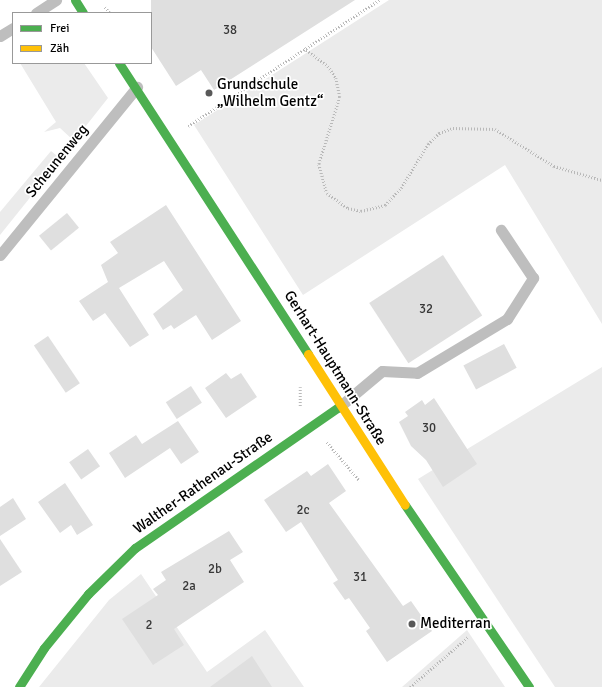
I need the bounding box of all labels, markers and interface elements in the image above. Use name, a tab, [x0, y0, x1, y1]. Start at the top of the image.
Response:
legend	[12, 12, 152, 64]
text: Frei	[50, 21, 69, 36]
house number: 38	[223, 22, 237, 38]
text: Zäh	[50, 41, 69, 56]
place label: Grundschule „Wilhelm Gentz“	[217, 75, 323, 110]
marker: Grundschule „Wilhelm Gentz“	[204, 88, 214, 98]
street label: Scheunenweg	[22, 121, 92, 201]
street label: Gerhart-Hauptmann-Straße	[280, 288, 390, 448]
house number: 32	[419, 301, 433, 317]
house number: 30	[422, 420, 436, 436]
street label: Walther-Rathenau-Straße	[130, 428, 276, 538]
house number: 2c	[296, 502, 310, 518]
house number: 2b	[208, 561, 222, 577]
house number: 31	[353, 569, 367, 585]
house number: 2a	[182, 578, 196, 594]
place label: Mediterran	[420, 615, 491, 633]
house number: 2	[145, 617, 153, 633]
marker: Mediterran	[407, 619, 417, 629]

